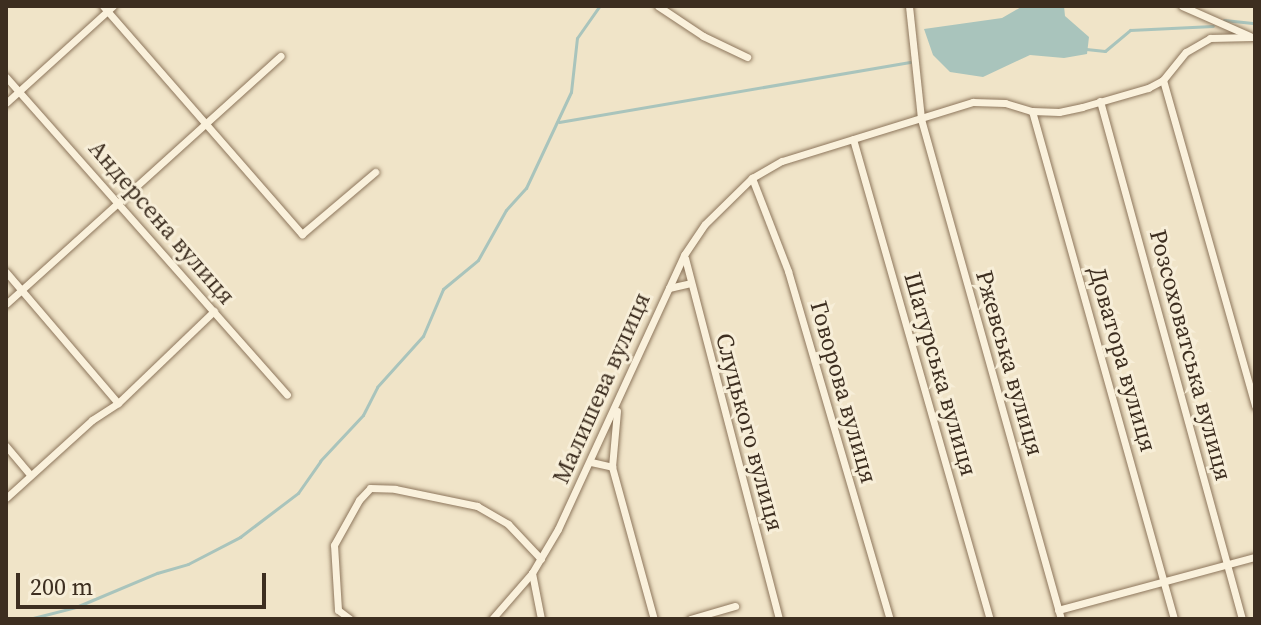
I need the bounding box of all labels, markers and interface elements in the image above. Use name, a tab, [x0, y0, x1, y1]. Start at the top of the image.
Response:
street label: Андерсена вулиця	[83, 134, 241, 310]
street label: Розсоховатська вулиця	[1144, 226, 1238, 484]
street label: Доватора вулиця	[1083, 263, 1163, 455]
street label: Ржевська вулиця	[970, 267, 1050, 459]
street label: Шатурська вулиця	[898, 269, 984, 479]
street label: Малишева вулиця	[546, 288, 656, 488]
street label: Говорова вулиця	[804, 298, 884, 486]
street label: Слуцького вулиця	[710, 330, 790, 534]
scale bar	[20, 557, 270, 607]
text: 200 m	[30, 570, 93, 603]

